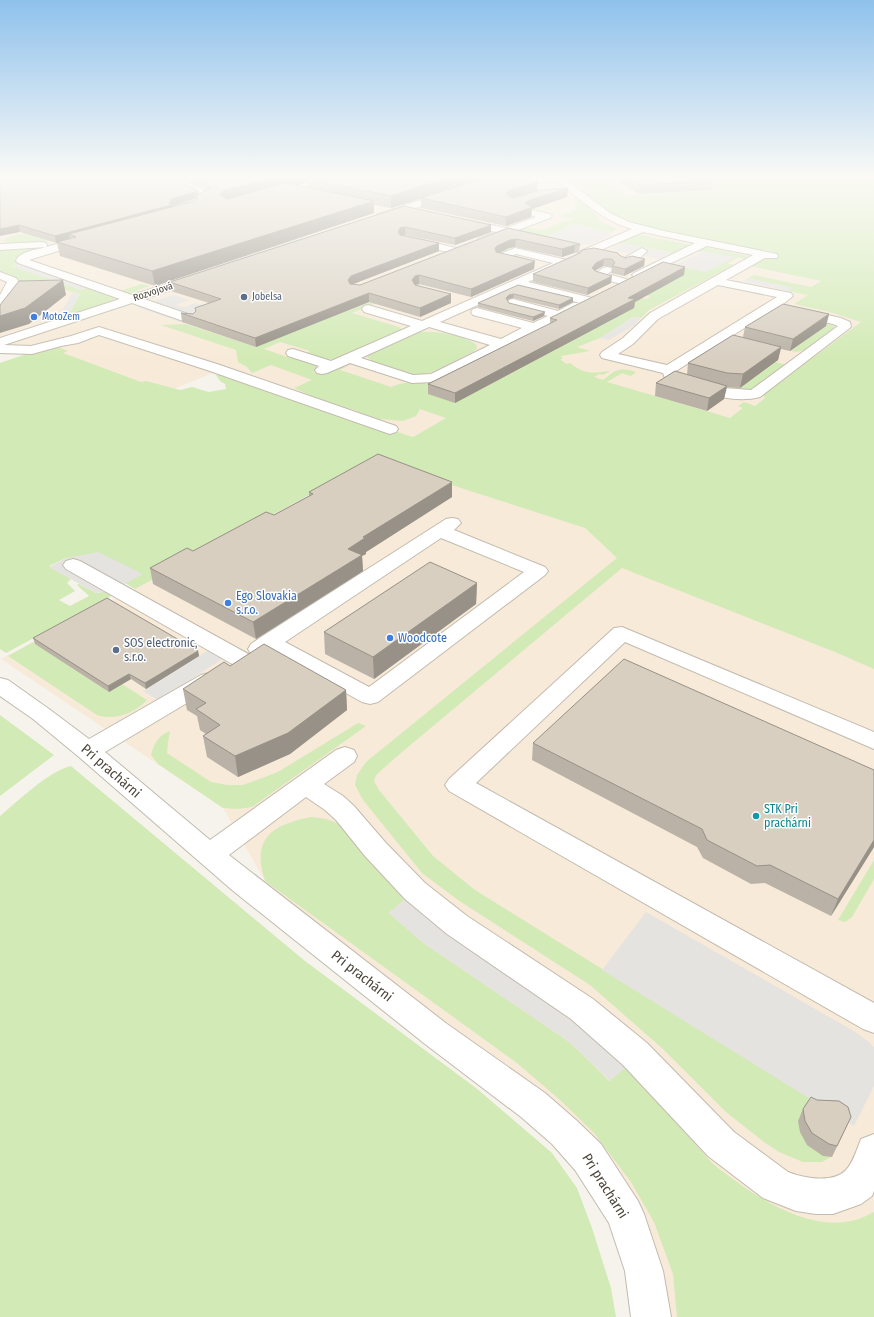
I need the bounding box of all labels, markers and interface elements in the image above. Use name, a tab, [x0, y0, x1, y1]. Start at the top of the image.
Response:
street label: Rozvojová	[132, 280, 174, 304]
place label: Jobelsa	[252, 291, 282, 303]
marker: Jobelsa	[239, 292, 249, 302]
place label: MotoZem	[42, 311, 80, 323]
marker: MotoZem	[29, 312, 39, 322]
place label: Ego Slovakia s.r.o.	[236, 589, 297, 617]
marker: Ego Slovakia s.r.o.	[223, 598, 233, 608]
place label: Woodcote	[398, 631, 447, 645]
marker: Woodcote	[385, 633, 395, 643]
place label: SOS electronic, s.r.o.	[124, 636, 198, 664]
marker: SOS electronic, s.r.o.	[111, 645, 121, 655]
street label: Pri prachárni	[78, 740, 144, 802]
place label: STK Pri prachárni	[764, 802, 811, 830]
marker: STK Pri prachárni	[751, 811, 761, 821]
street label: Pri prachárni	[328, 947, 396, 1005]
street label: Pri prachárni	[578, 1150, 632, 1222]

